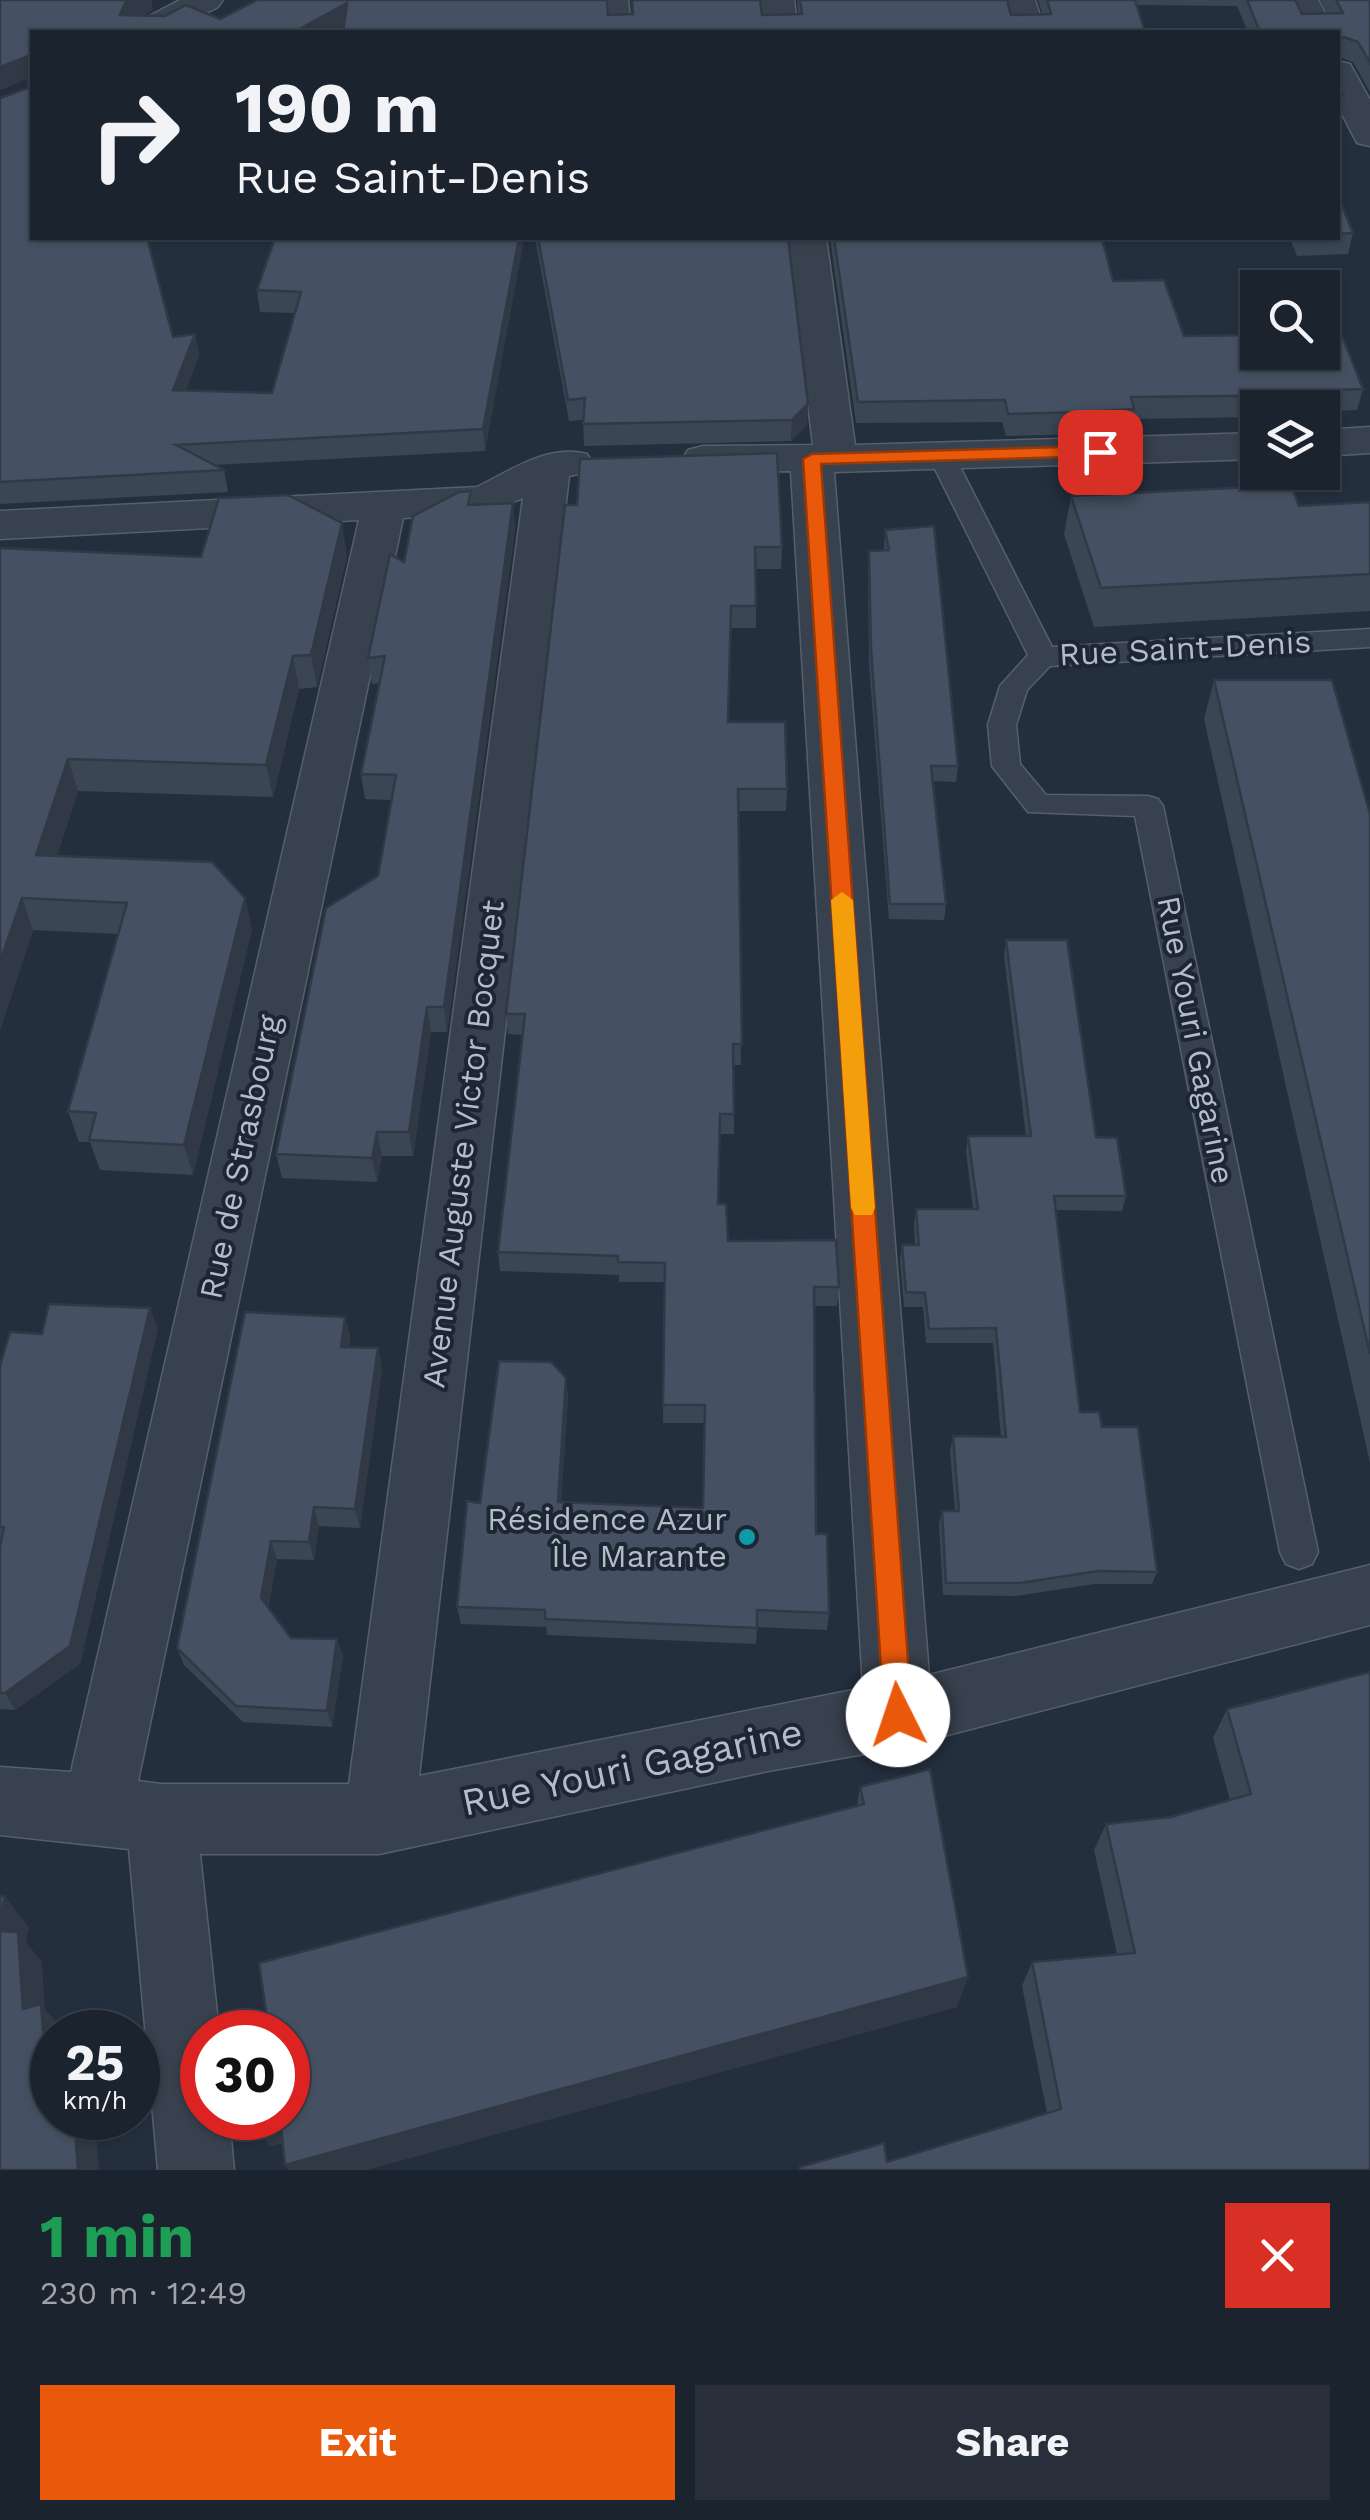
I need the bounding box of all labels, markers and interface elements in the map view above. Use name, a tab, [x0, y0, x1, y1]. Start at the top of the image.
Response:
text: 190 m	[235, 67, 439, 149]
icon: right	[70, 70, 200, 200]
text: Rue Saint-Denis	[235, 151, 590, 204]
map controls	[1240, 270, 1340, 490]
button: search	[1240, 270, 1340, 370]
button: layers	[1240, 390, 1340, 490]
pin	[1058, 410, 1143, 495]
icon: arrive	[1073, 425, 1128, 480]
street label: Rue Saint-Denis	[1058, 622, 1312, 674]
street label: Rue Youri Gagarine	[1149, 893, 1243, 1187]
street label: Avenue Auguste Victor Bocquet	[414, 898, 512, 1390]
street label: Rue de Strasbourg	[191, 1011, 289, 1302]
place label: Résidence Azur Île Marante	[487, 1500, 727, 1575]
marker: Résidence Azur Île Marante	[736, 1526, 758, 1548]
position arrow	[846, 1663, 950, 1767]
street label: Rue Youri Gagarine	[458, 1709, 806, 1825]
speed limit sign: 30	[180, 2010, 310, 2140]
text: 25	[66, 2033, 124, 2092]
text: km/h	[63, 2086, 127, 2115]
text: 1 min	[40, 2201, 194, 2272]
button: close	[1225, 2203, 1330, 2308]
text: 230 m · 12:49	[40, 2274, 247, 2312]
button: Exit	[40, 2385, 675, 2500]
button: Share	[695, 2385, 1330, 2500]

